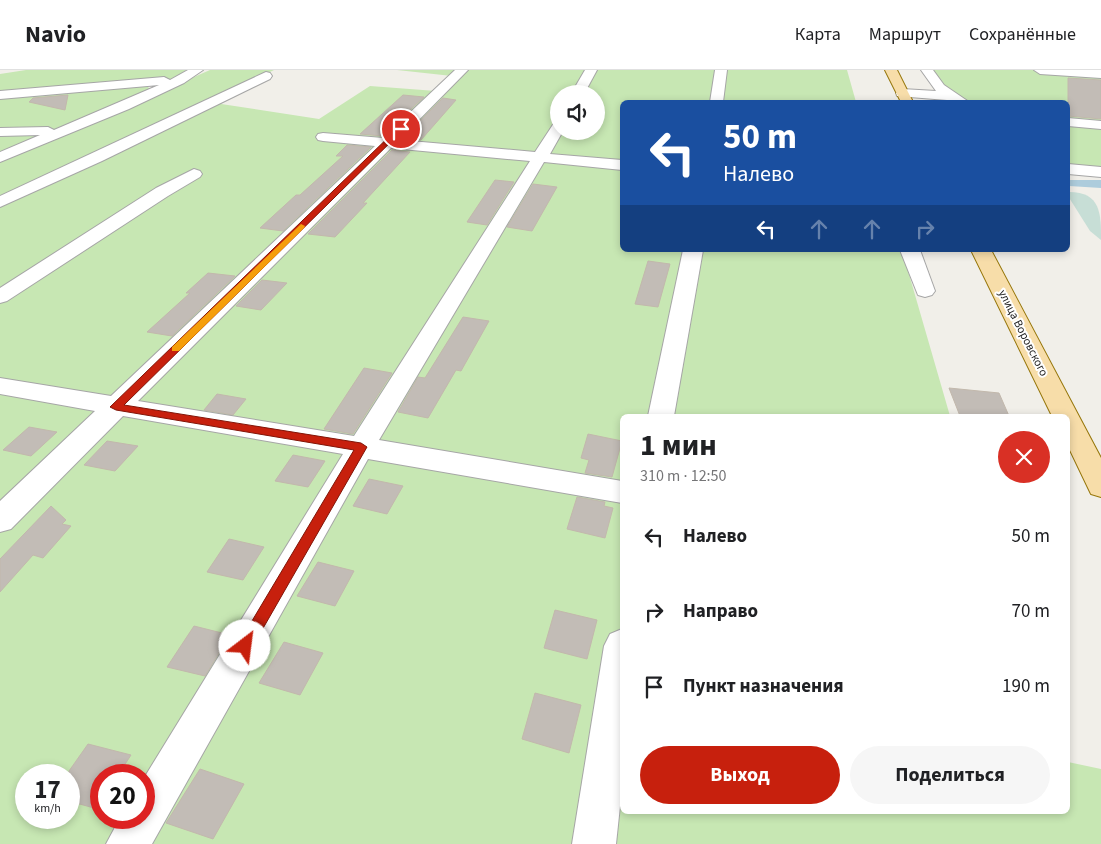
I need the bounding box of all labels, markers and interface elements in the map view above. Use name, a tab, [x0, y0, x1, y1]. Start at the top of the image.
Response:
text: Navio	[25, 17, 86, 52]
text: Карта	[795, 22, 841, 47]
text: Маршрут	[869, 22, 941, 47]
text: Сохранённые	[969, 22, 1076, 47]
map controls	[550, 85, 605, 140]
button: sound	[550, 85, 605, 140]
pin	[380, 108, 422, 150]
text: 50 m	[723, 112, 797, 162]
icon: arrive	[387, 115, 415, 143]
icon: left	[640, 120, 705, 185]
text: Налево	[723, 158, 794, 190]
icon: left	[752, 215, 780, 243]
icon: ahead	[805, 215, 833, 243]
icon: ahead	[858, 215, 886, 243]
icon: right	[911, 215, 939, 243]
street label: улица Воровского	[994, 287, 1052, 379]
text: 1 мин	[640, 424, 717, 467]
button: close	[998, 431, 1050, 483]
text: 310 m · 12:50	[640, 465, 727, 487]
icon: left	[640, 523, 668, 551]
text: Налево	[683, 523, 747, 550]
text: 50 m	[1012, 523, 1050, 550]
icon: right	[640, 598, 668, 626]
text: Направо	[683, 598, 758, 625]
text: 70 m	[1012, 598, 1050, 625]
position arrow	[218, 619, 270, 671]
icon: arrive	[640, 673, 668, 701]
text: Пункт назначения	[683, 673, 844, 700]
text: 190 m	[1002, 673, 1050, 700]
button: Выход	[640, 746, 840, 804]
button: Поделиться	[850, 746, 1050, 804]
speed limit sign: 20	[90, 764, 155, 829]
text: 17	[34, 772, 61, 808]
text: km/h	[34, 800, 61, 817]

